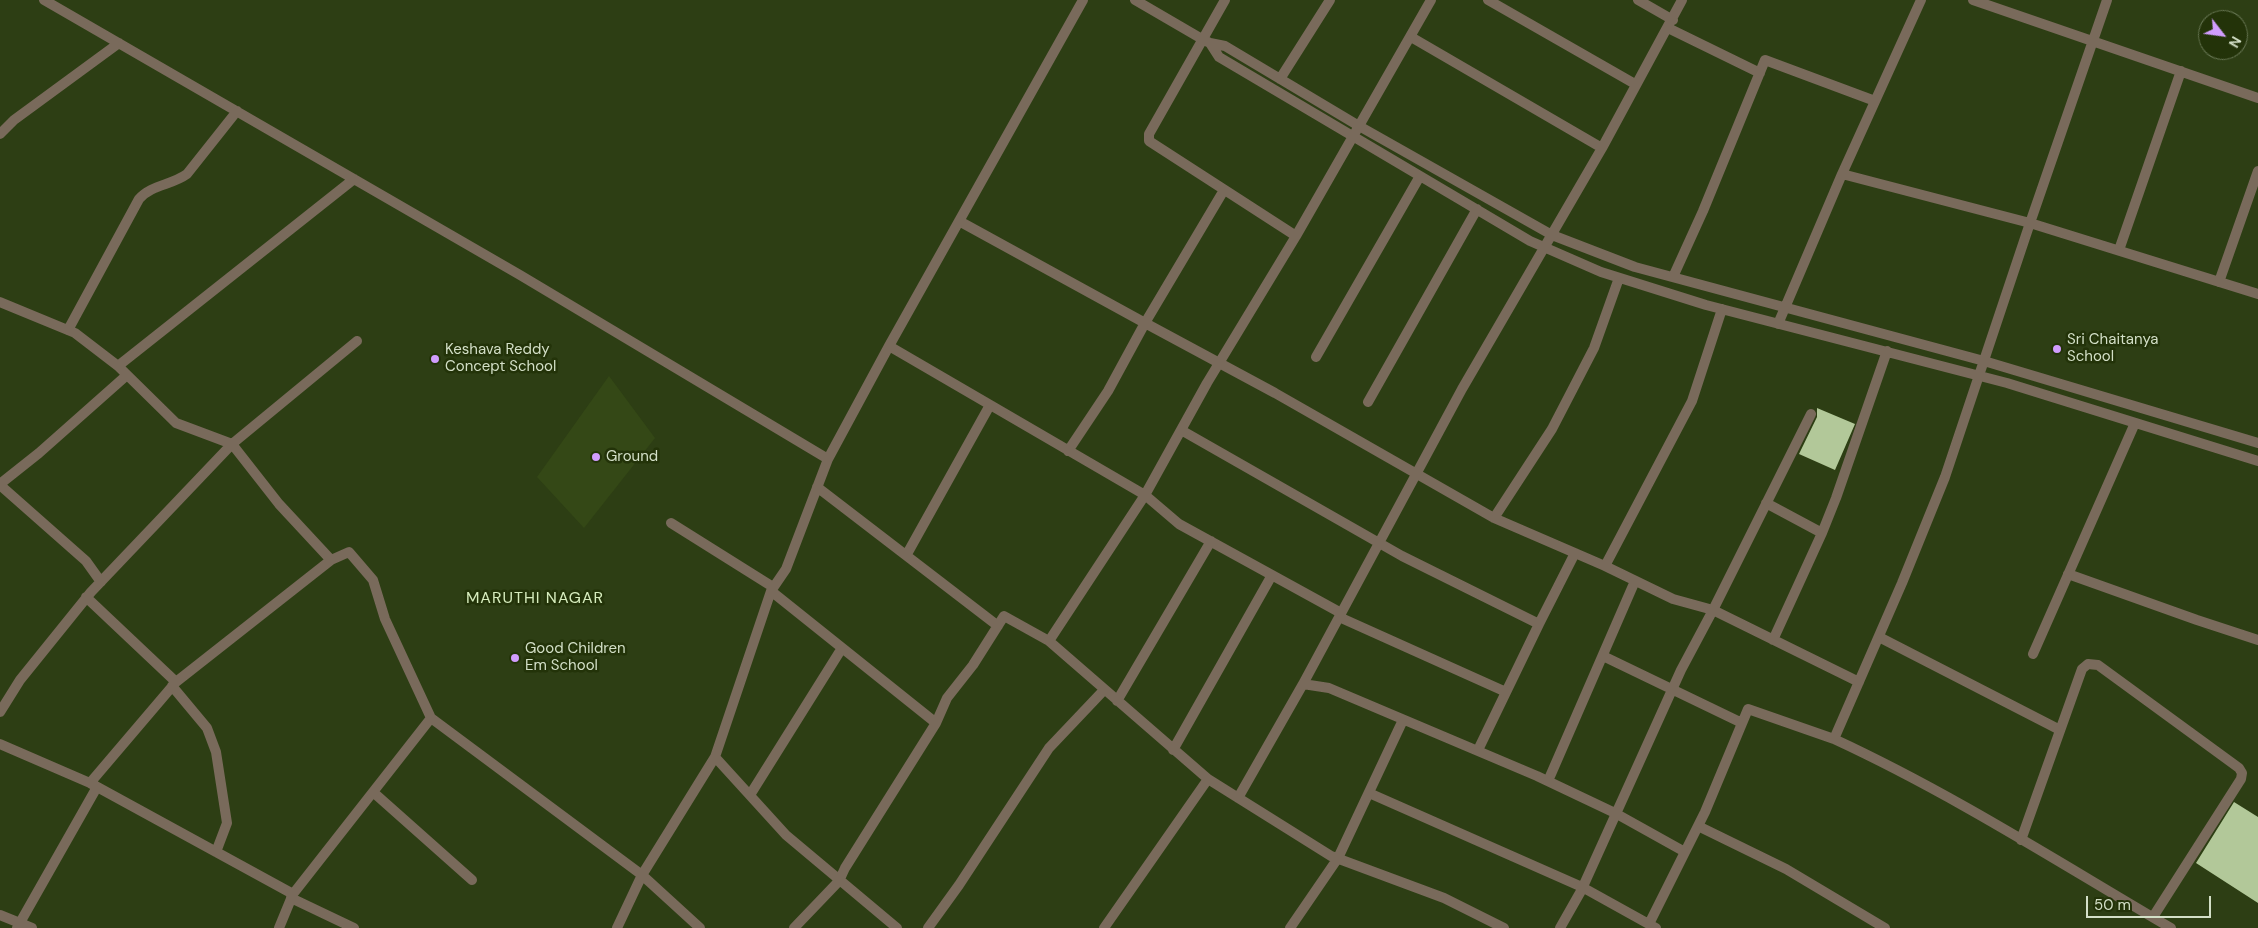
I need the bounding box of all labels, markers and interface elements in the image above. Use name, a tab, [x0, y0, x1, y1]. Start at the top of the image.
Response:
north arrow	[2198, 10, 2248, 60]
text: N	[2225, 33, 2245, 51]
place label: Sri Chaitanya School	[2067, 331, 2158, 366]
place label: Keshava Reddy Concept School	[445, 341, 556, 376]
marker: Sri Chaitanya School	[2051, 343, 2063, 355]
marker: Keshava Reddy Concept School	[429, 353, 441, 365]
place label: Ground	[606, 448, 658, 466]
marker: Ground	[590, 451, 602, 463]
district label: MARUTHI NAGAR	[464, 589, 606, 609]
place label: Good Children Em School	[525, 640, 626, 675]
marker: Good Children Em School	[509, 652, 521, 664]
scale bar	[2088, 886, 2213, 918]
text: 50 m	[2094, 895, 2131, 915]

